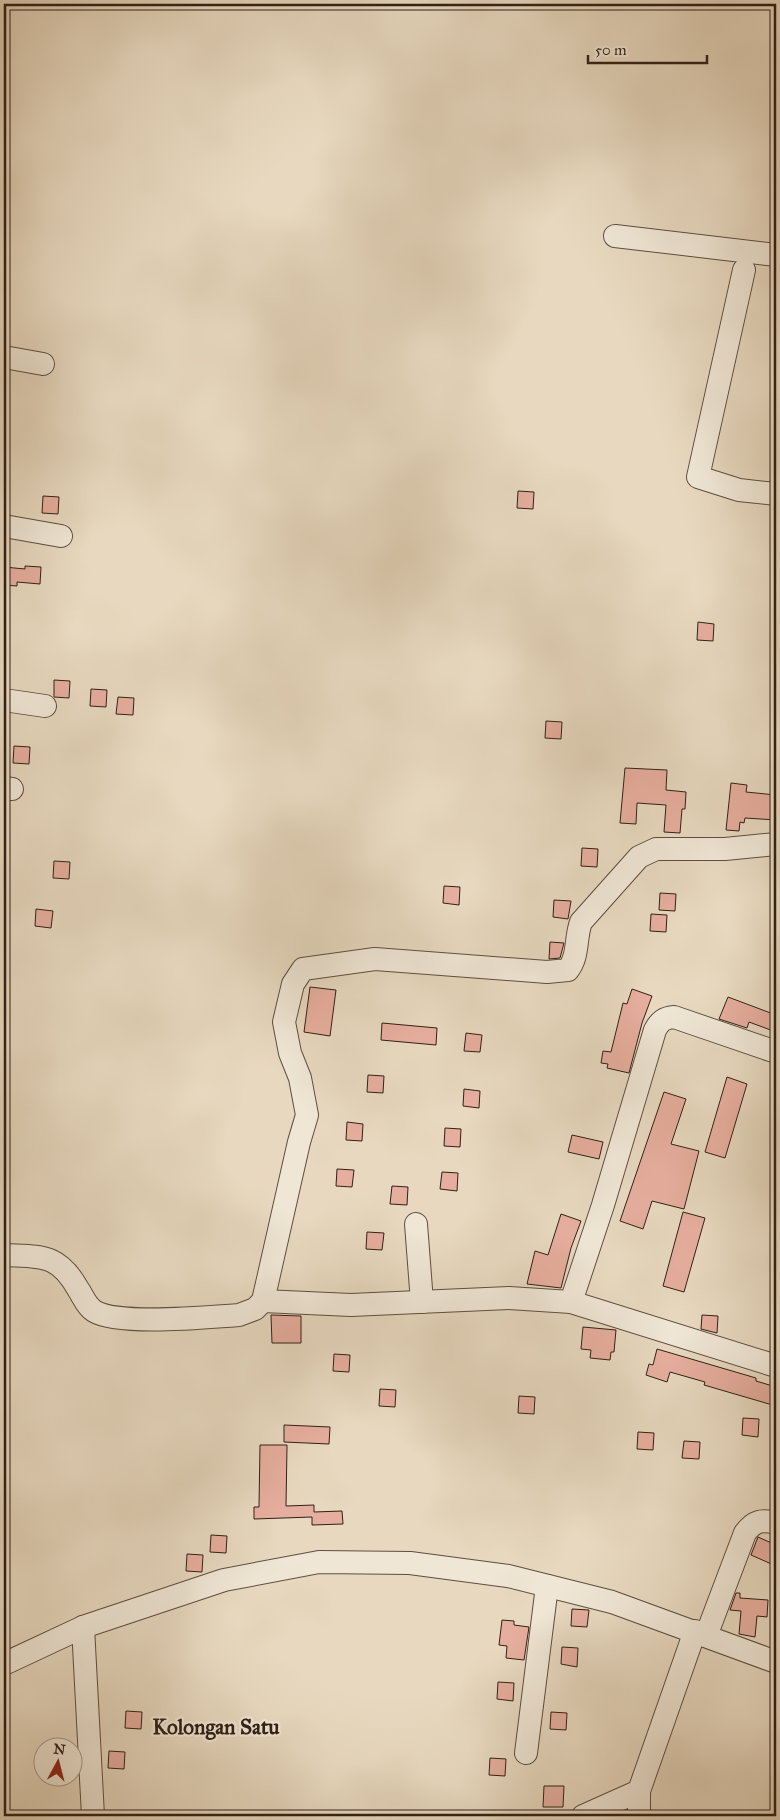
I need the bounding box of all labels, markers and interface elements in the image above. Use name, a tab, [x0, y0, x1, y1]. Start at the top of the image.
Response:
scale bar	[588, 32, 706, 64]
text: 50 m	[595, 41, 627, 59]
district label: Kolongan Satu	[152, 1714, 280, 1740]
north arrow	[32, 1738, 82, 1788]
text: N	[53, 1740, 67, 1759]

